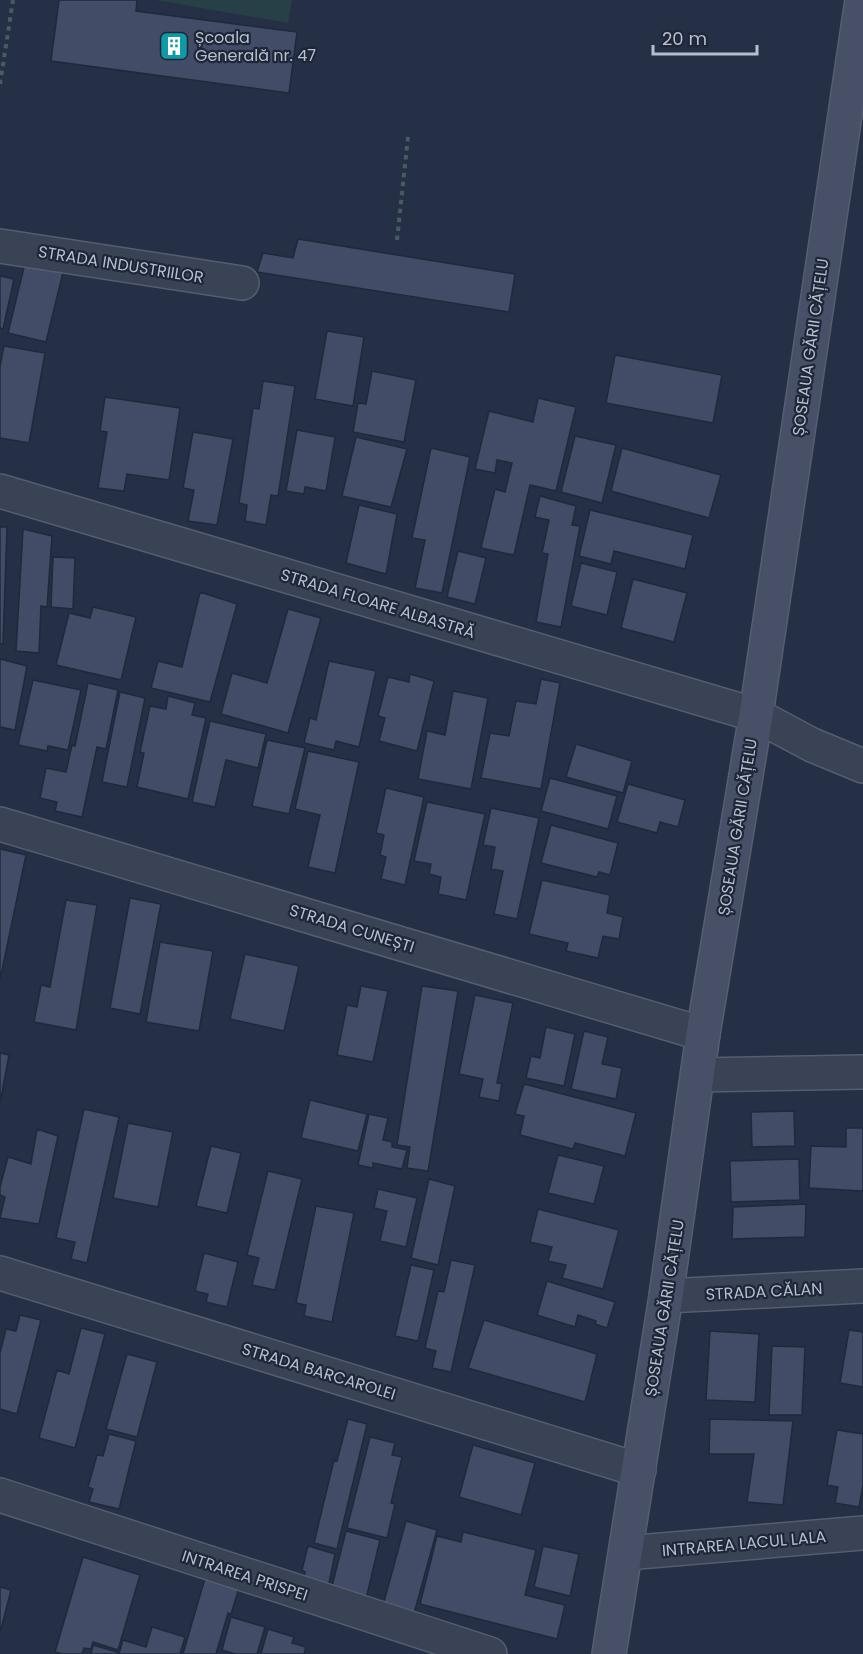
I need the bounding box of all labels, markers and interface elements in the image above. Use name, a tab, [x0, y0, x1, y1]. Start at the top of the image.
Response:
scale bar	[653, 18, 756, 56]
place label: Școala Generală nr. 47	[195, 26, 316, 67]
text: 20 m	[662, 26, 707, 51]
building icon: Școala Generală nr. 47	[158, 30, 190, 62]
street label: STRADA INDUSTRIILOR	[37, 240, 205, 289]
street label: ȘOSEAUA GĂRII CĂȚELU	[787, 257, 834, 437]
street label: STRADA FLOARE ALBASTRĂ	[278, 563, 478, 644]
street label: ȘOSEAUA GĂRII CĂȚELU	[712, 737, 763, 917]
street label: STRADA CUNEȘTI	[287, 899, 417, 958]
street label: ȘOSEAUA GĂRII CĂȚELU	[639, 1218, 690, 1398]
street label: STRADA CĂLAN	[705, 1277, 823, 1306]
street label: STRADA BARCAROLEI	[239, 1337, 399, 1406]
street label: INTRAREA LACUL LALA	[661, 1525, 827, 1562]
street label: INTRAREA PRISPEI	[179, 1544, 311, 1607]

